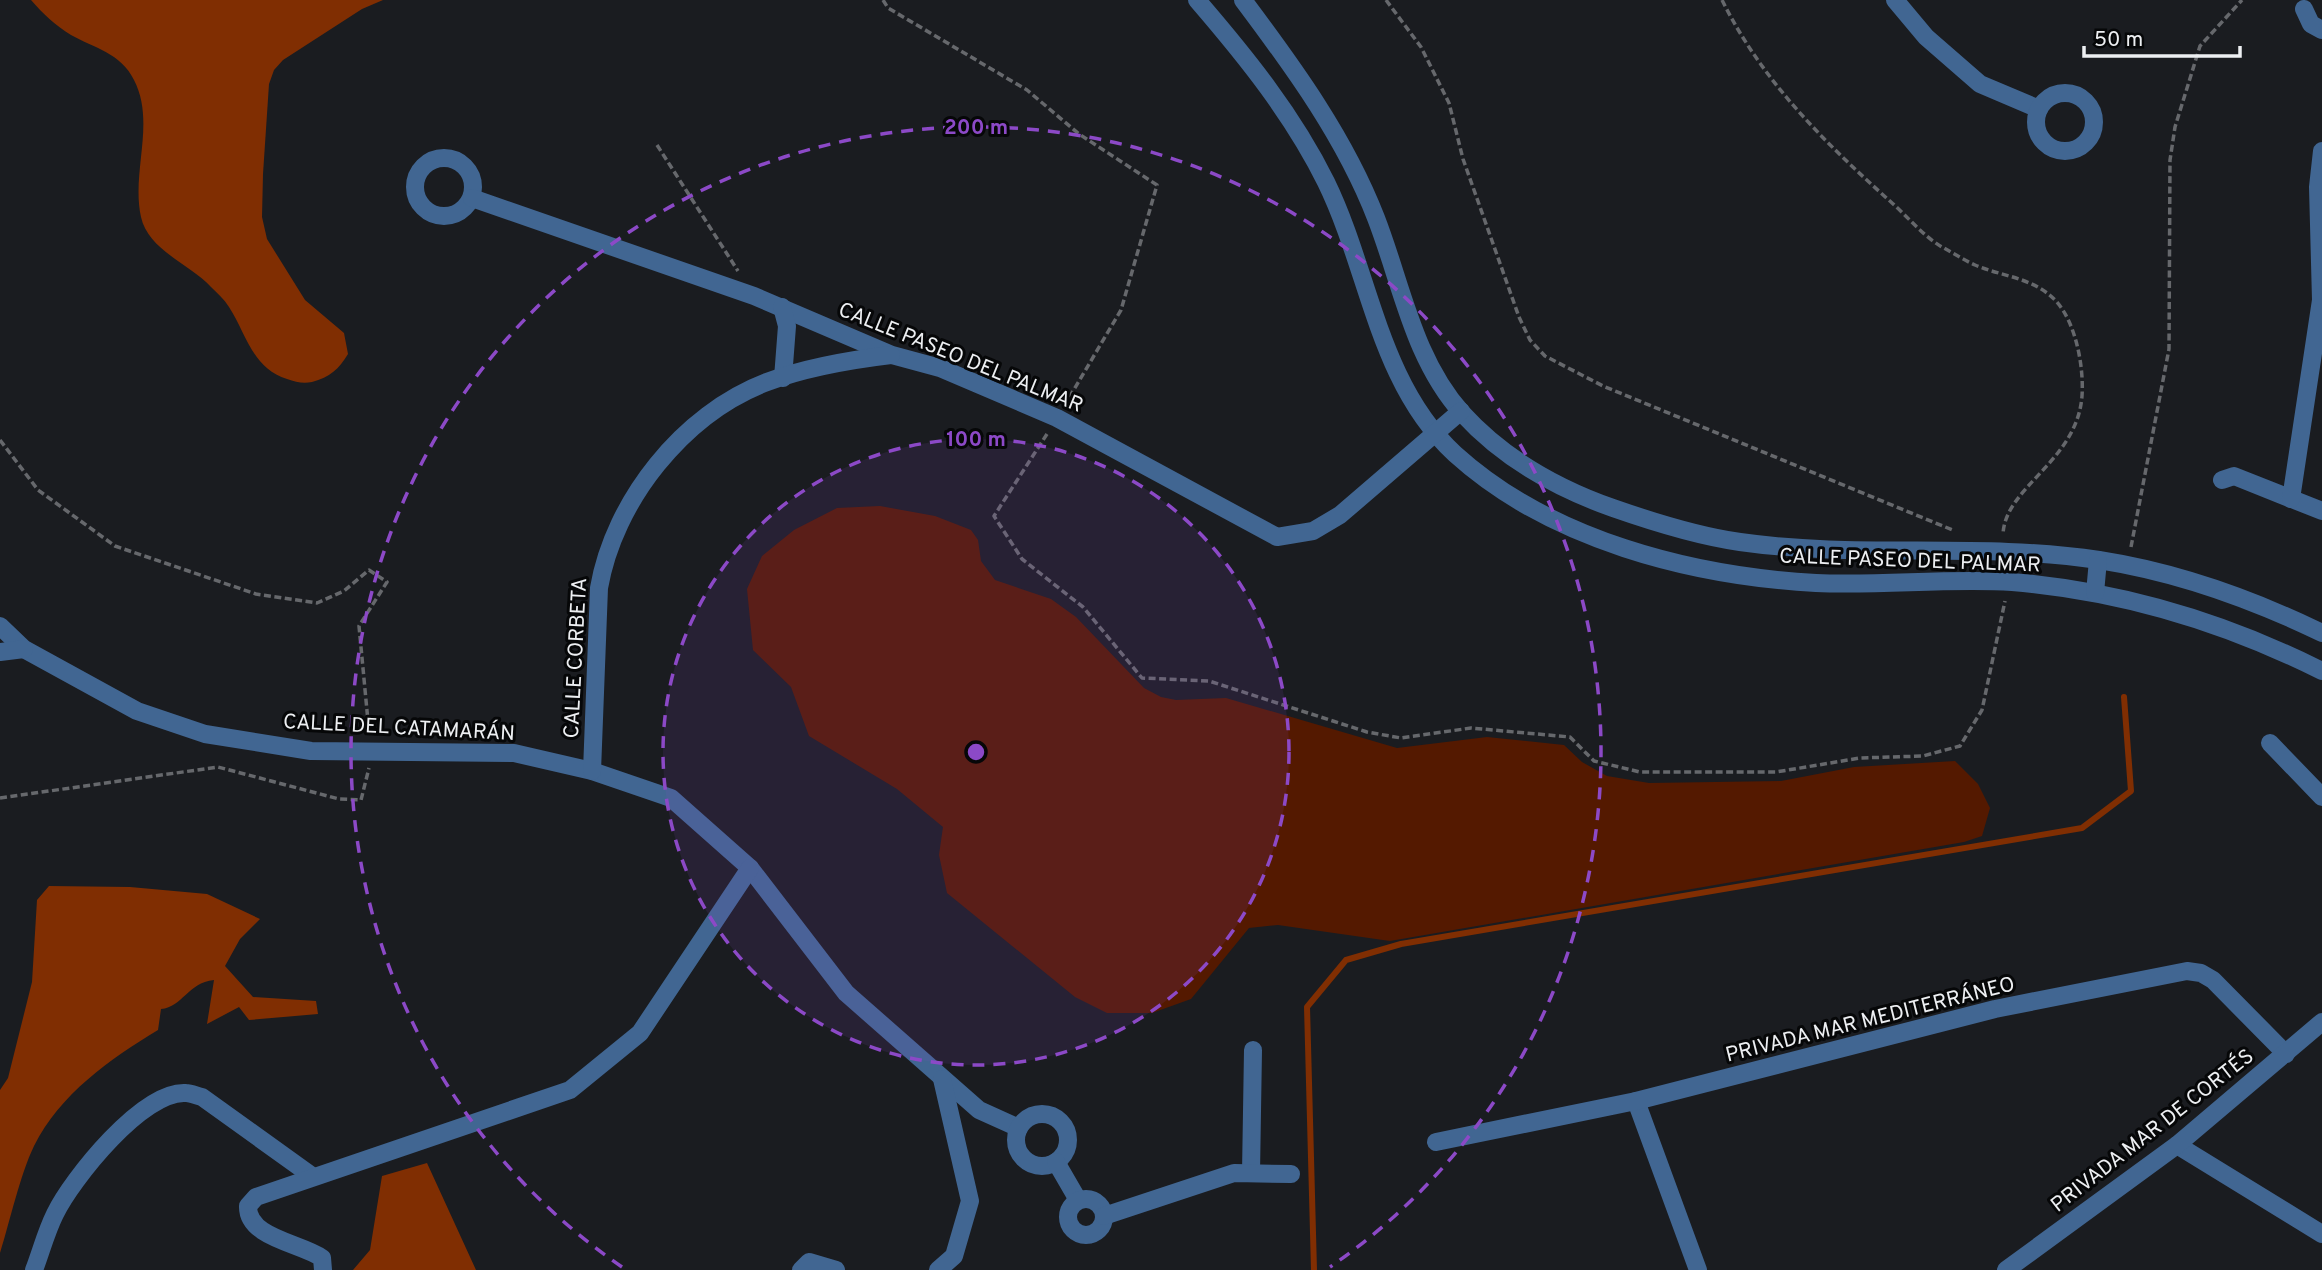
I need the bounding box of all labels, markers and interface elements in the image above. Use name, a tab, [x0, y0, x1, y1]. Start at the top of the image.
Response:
scale bar	[2084, 14, 2240, 58]
text: 50 m	[2094, 27, 2143, 54]
text: 200 m	[944, 115, 1008, 142]
street label: CALLE PASEO DEL PALMAR	[834, 297, 1087, 420]
text: 100 m	[946, 427, 1006, 454]
street label: CALLE PASEO DEL PALMAR	[1779, 543, 2041, 580]
street label: CALLE CORBETA	[559, 577, 594, 739]
street label: CALLE DEL CATAMARÁN	[282, 708, 516, 748]
centre of rings	[964, 740, 988, 764]
street label: PRIVADA MAR MEDITERRÁNEO	[1723, 970, 2018, 1070]
street label: PRIVADA MAR DE CORTÉS	[2045, 1043, 2260, 1219]

